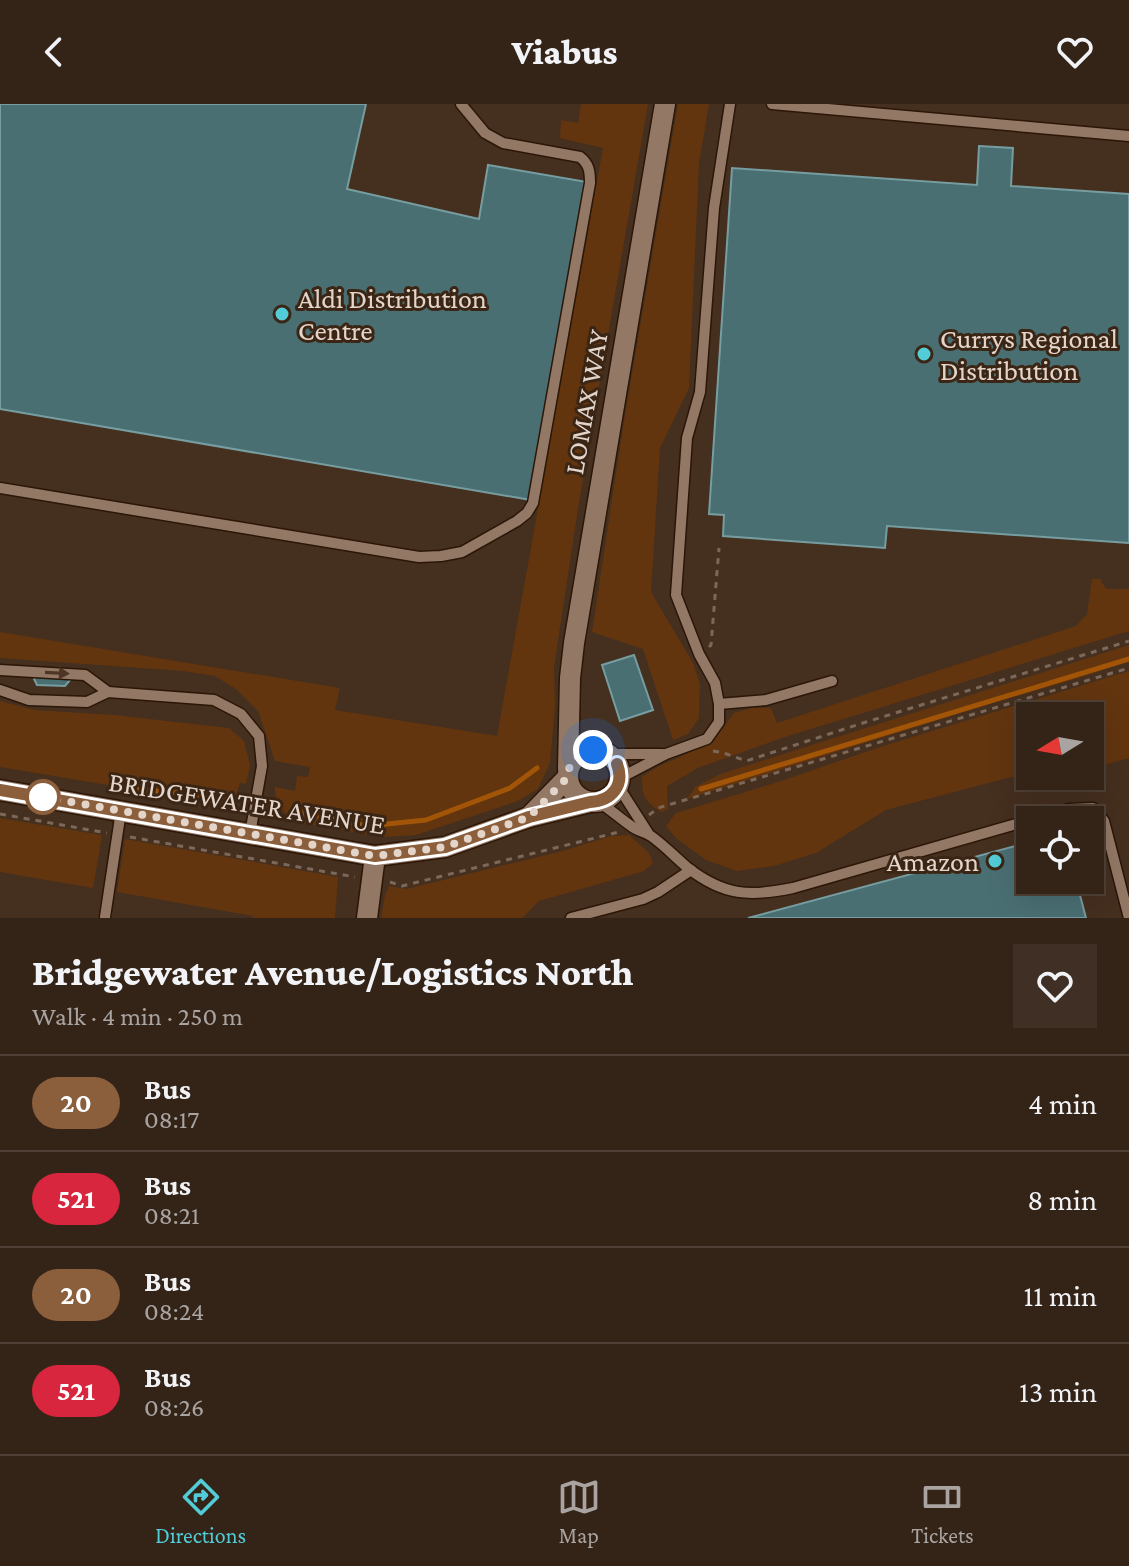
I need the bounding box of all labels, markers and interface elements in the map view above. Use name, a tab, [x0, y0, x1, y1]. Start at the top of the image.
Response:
icon: back	[32, 30, 76, 74]
icon: heart	[1053, 30, 1097, 74]
text: Viabus	[512, 32, 617, 72]
place label: Aldi Distribution Centre	[298, 283, 487, 346]
marker: Aldi Distribution Centre	[273, 305, 291, 323]
place label: Currys Regional Distribution	[940, 323, 1118, 386]
street label: LOMAX WAY	[558, 327, 614, 477]
marker: Currys Regional Distribution	[915, 345, 933, 363]
one-way arrow	[45, 667, 70, 680]
north arrow	[1016, 702, 1104, 790]
map controls	[1016, 702, 1104, 894]
your location	[573, 730, 613, 770]
street label: BRIDGEWATER AVENUE	[106, 766, 388, 840]
unlabelled marker	[26, 780, 60, 814]
button: locate	[1016, 806, 1104, 894]
place label: Amazon	[887, 846, 979, 877]
marker: Amazon	[986, 852, 1004, 870]
button: heart	[1013, 944, 1097, 1028]
text: Bridgewater Avenue/Logistics North	[32, 951, 633, 993]
text: Walk · 4 min · 250 m	[32, 1002, 243, 1031]
text: Bus	[144, 1072, 191, 1105]
text: 20	[60, 1087, 92, 1118]
text: 4 min	[1028, 1087, 1097, 1120]
text: 08:17	[144, 1105, 199, 1134]
text: Bus	[144, 1168, 191, 1201]
text: 521	[57, 1183, 95, 1214]
text: 8 min	[1027, 1183, 1097, 1216]
text: 08:21	[144, 1201, 200, 1230]
text: Bus	[144, 1264, 191, 1297]
text: 20	[60, 1279, 92, 1310]
text: 11 min	[1023, 1279, 1097, 1312]
text: 08:24	[144, 1297, 204, 1326]
text: Bus	[144, 1360, 191, 1393]
text: 521	[57, 1375, 95, 1406]
text: 13 min	[1019, 1375, 1097, 1408]
text: 08:26	[144, 1393, 204, 1422]
tab: Directions	[155, 1475, 246, 1548]
tab: Map	[557, 1475, 601, 1548]
tab: Tickets	[911, 1475, 974, 1548]

